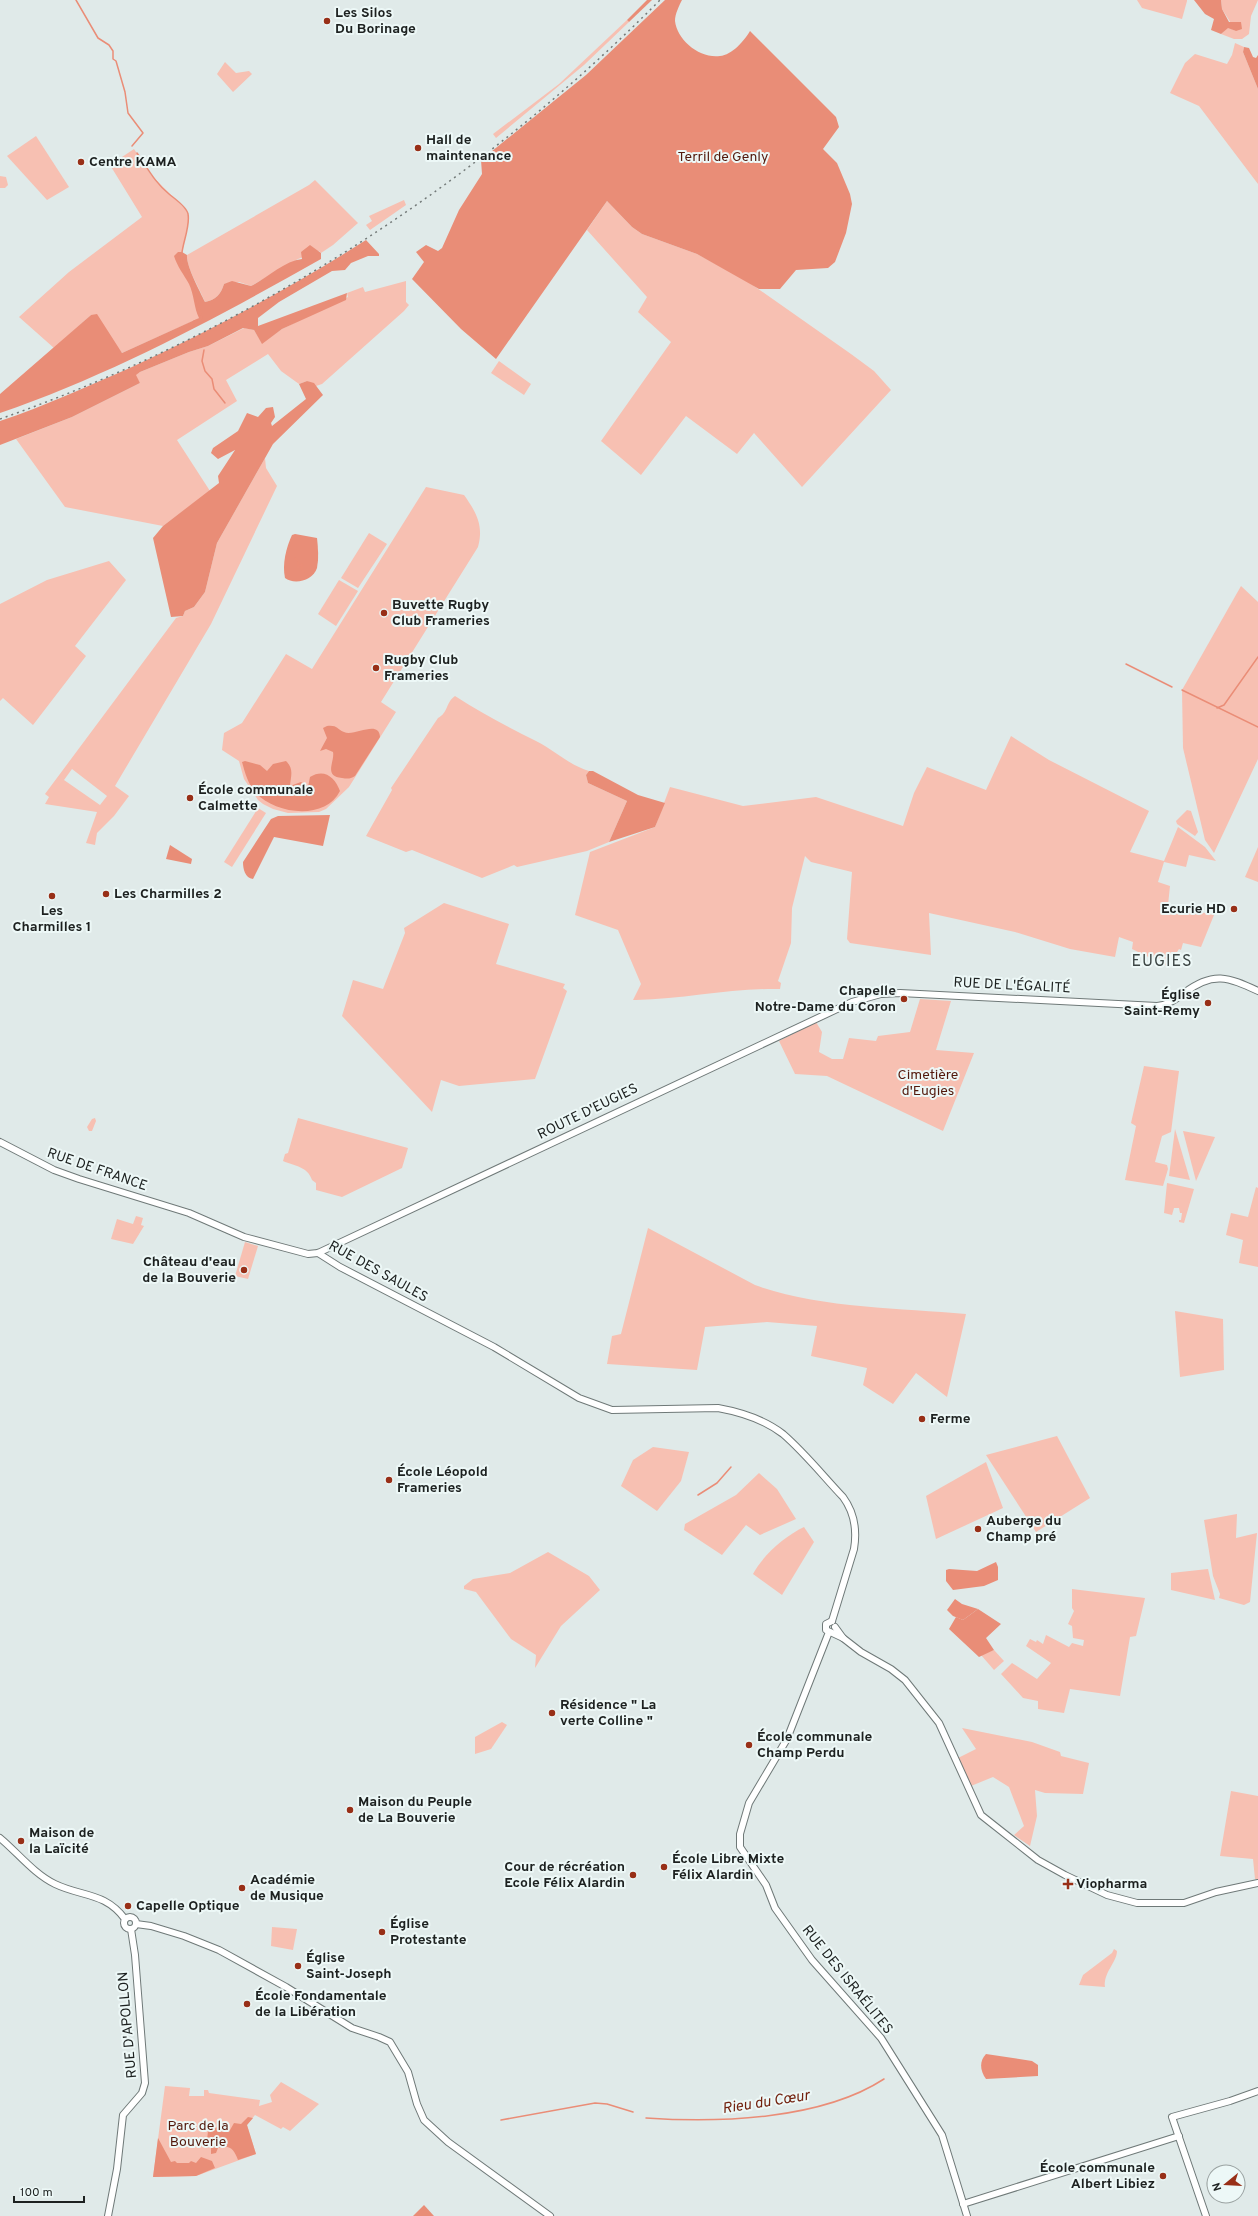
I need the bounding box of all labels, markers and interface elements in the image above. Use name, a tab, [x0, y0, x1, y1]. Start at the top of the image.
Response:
place label: Les Silos Du Borinage	[335, 5, 416, 38]
marker: Les Silos Du Borinage	[322, 16, 332, 26]
place label: Hall de maintenance	[426, 132, 511, 165]
marker: Hall de maintenance	[413, 143, 423, 153]
park label: Terril de Genly	[678, 149, 768, 166]
place label: Centre KAMA	[89, 154, 177, 171]
marker: Centre KAMA	[76, 157, 86, 167]
place label: Buvette Rugby Club Frameries	[392, 597, 490, 630]
marker: Buvette Rugby Club Frameries	[379, 608, 389, 618]
place label: Rugby Club Frameries	[384, 652, 458, 685]
marker: Rugby Club Frameries	[371, 663, 381, 673]
place label: École communale Calmette	[198, 781, 314, 815]
marker: École communale Calmette	[185, 793, 195, 803]
place label: Les Charmilles 2	[114, 886, 222, 903]
marker: Les Charmilles 2	[101, 889, 111, 899]
marker: Les Charmilles 1	[47, 891, 57, 901]
place label: Ecurie HD	[1161, 901, 1226, 918]
place label: Les Charmilles 1	[13, 903, 91, 936]
marker: Ecurie HD	[1229, 904, 1239, 914]
district label: EUGIES	[1131, 952, 1193, 972]
street label: RUE DE L'ÉGALITÉ	[953, 973, 1071, 998]
place label: Chapelle Notre-Dame du Coron	[755, 983, 896, 1016]
place label: Église Saint-Remy	[1124, 986, 1200, 1020]
marker: Chapelle Notre-Dame du Coron	[899, 994, 909, 1004]
marker: Église Saint-Remy	[1203, 998, 1213, 1008]
park label: Cimetière d'Eugies	[898, 1067, 958, 1100]
street label: ROUTE D'EUGIES	[535, 1080, 641, 1144]
street label: RUE DE FRANCE	[45, 1145, 149, 1195]
street label: RUE DES SAULES	[325, 1238, 431, 1306]
place label: Château d'eau de la Bouverie	[142, 1254, 236, 1287]
marker: Château d'eau de la Bouverie	[239, 1265, 249, 1275]
place label: Ferme	[930, 1411, 971, 1428]
marker: Ferme	[917, 1414, 927, 1424]
place label: École Léopold Frameries	[397, 1463, 488, 1497]
marker: École Léopold Frameries	[384, 1475, 394, 1485]
place label: Auberge du Champ pré	[986, 1513, 1061, 1546]
marker: Auberge du Champ pré	[973, 1524, 983, 1534]
place label: Résidence " La verte Colline "	[560, 1697, 656, 1730]
marker: Résidence " La verte Colline "	[547, 1708, 557, 1718]
place label: École communale Champ Perdu	[757, 1728, 873, 1762]
marker: École communale Champ Perdu	[744, 1740, 754, 1750]
place label: Maison du Peuple de La Bouverie	[358, 1794, 472, 1827]
marker: Maison du Peuple de La Bouverie	[345, 1805, 355, 1815]
place label: Maison de la Laïcité	[29, 1825, 95, 1858]
marker: Maison de la Laïcité	[16, 1836, 26, 1846]
place label: École Libre Mixte Félix Alardin	[672, 1850, 784, 1884]
place label: Cour de récréation Ecole Félix Alardin	[504, 1859, 625, 1892]
marker: École Libre Mixte Félix Alardin	[659, 1862, 669, 1872]
marker: Cour de récréation Ecole Félix Alardin	[628, 1870, 638, 1880]
place label: Académie de Musique	[250, 1872, 324, 1905]
place label: Viopharma	[1076, 1876, 1147, 1893]
marker: Viopharma	[1063, 1879, 1073, 1889]
marker: Académie de Musique	[237, 1883, 247, 1893]
place label: Capelle Optique	[136, 1898, 240, 1915]
marker: Capelle Optique	[123, 1901, 133, 1911]
place label: Église Protestante	[390, 1915, 467, 1949]
street label: RUE DES ISRAÉLITES	[798, 1921, 897, 2038]
marker: Église Protestante	[377, 1927, 387, 1937]
place label: Église Saint-Joseph	[306, 1949, 392, 1983]
marker: Église Saint-Joseph	[293, 1961, 303, 1971]
street label: RUE D'APOLLON	[115, 1971, 141, 2079]
place label: École Fondamentale de la Libération	[255, 1987, 387, 2021]
marker: École Fondamentale de la Libération	[242, 1999, 252, 2009]
water label: Rieu du Cœur	[721, 2087, 812, 2119]
park label: Parc de la Bouverie	[167, 2118, 229, 2151]
place label: École communale Albert Libiez	[1040, 2159, 1155, 2193]
north arrow	[1206, 2164, 1246, 2204]
marker: École communale Albert Libiez	[1158, 2171, 1168, 2181]
scale bar	[14, 2178, 84, 2204]
text: N	[1210, 2181, 1225, 2193]
text: 100 m	[20, 2185, 53, 2201]

